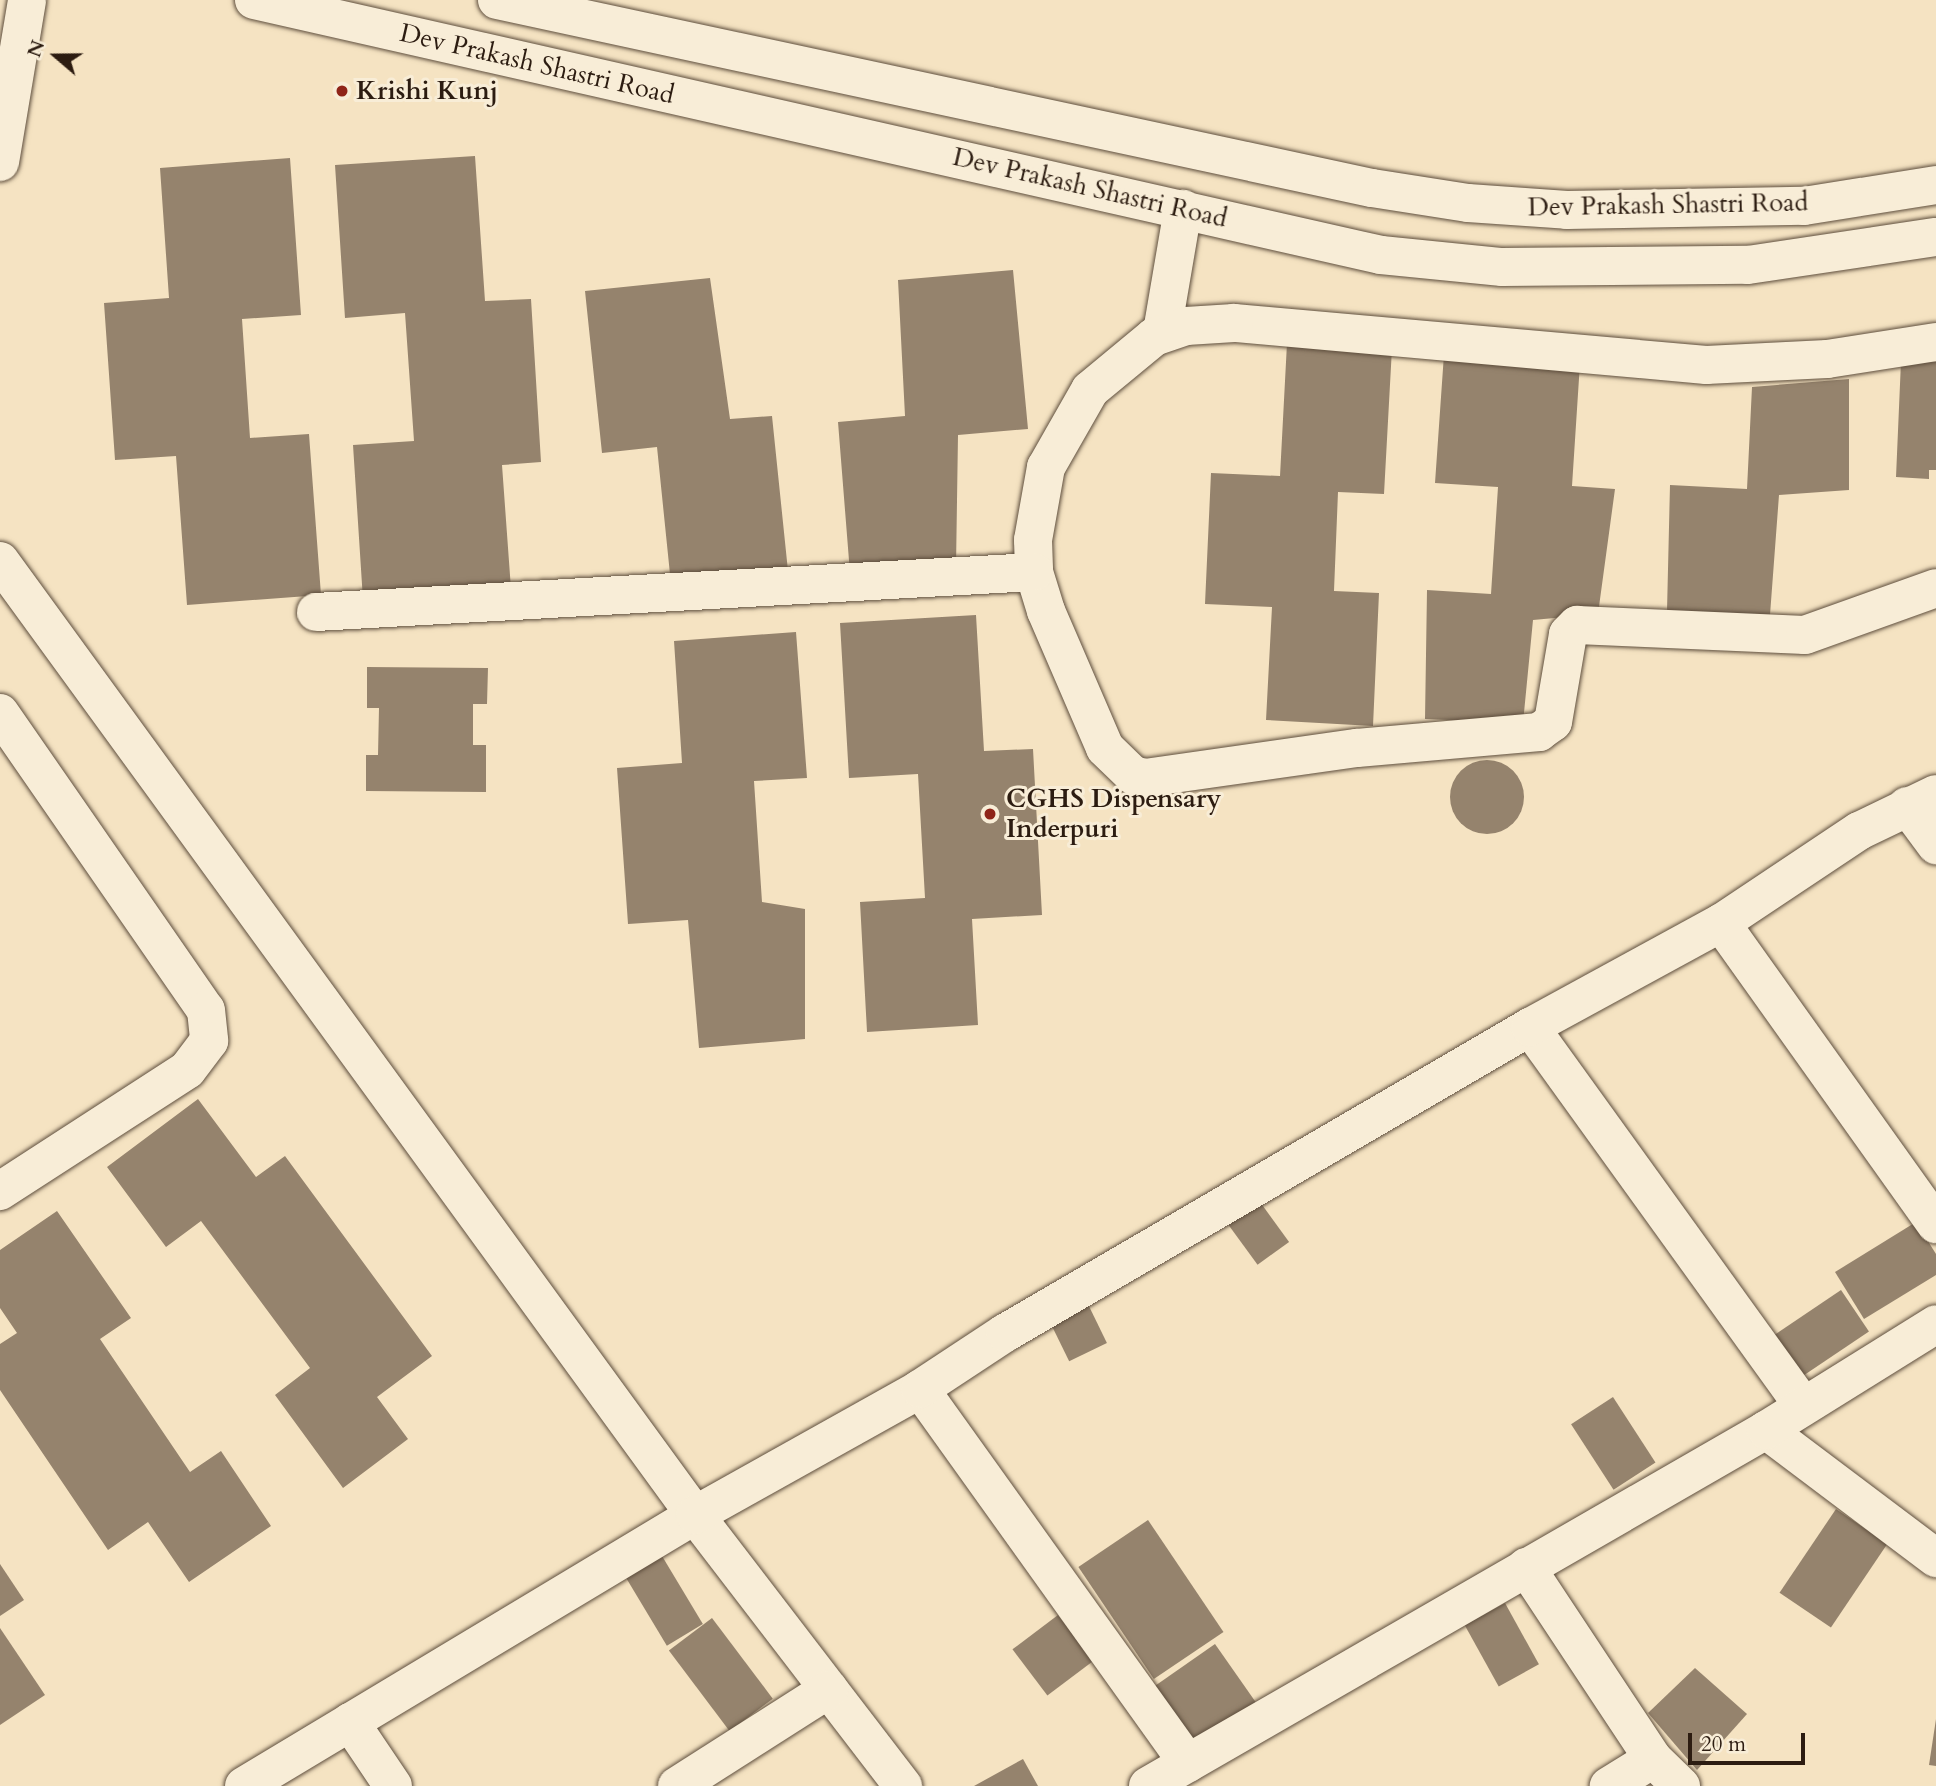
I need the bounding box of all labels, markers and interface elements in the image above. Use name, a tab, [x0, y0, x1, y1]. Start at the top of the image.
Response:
street label: Dev Prakash Shastri Road	[397, 17, 677, 111]
north arrow	[21, 21, 91, 91]
text: N	[21, 37, 51, 61]
place label: Krishi Kunj	[356, 75, 498, 107]
marker: Krishi Kunj	[334, 83, 350, 99]
street label: Dev Prakash Shastri Road	[950, 141, 1230, 235]
street label: Dev Prakash Shastri Road	[1527, 187, 1809, 223]
place label: CGHS Dispensary Inderpuri	[1006, 783, 1221, 844]
marker: CGHS Dispensary Inderpuri	[980, 804, 1000, 824]
scale bar	[1691, 1720, 1808, 1764]
text: 20 m	[1701, 1730, 1746, 1759]

